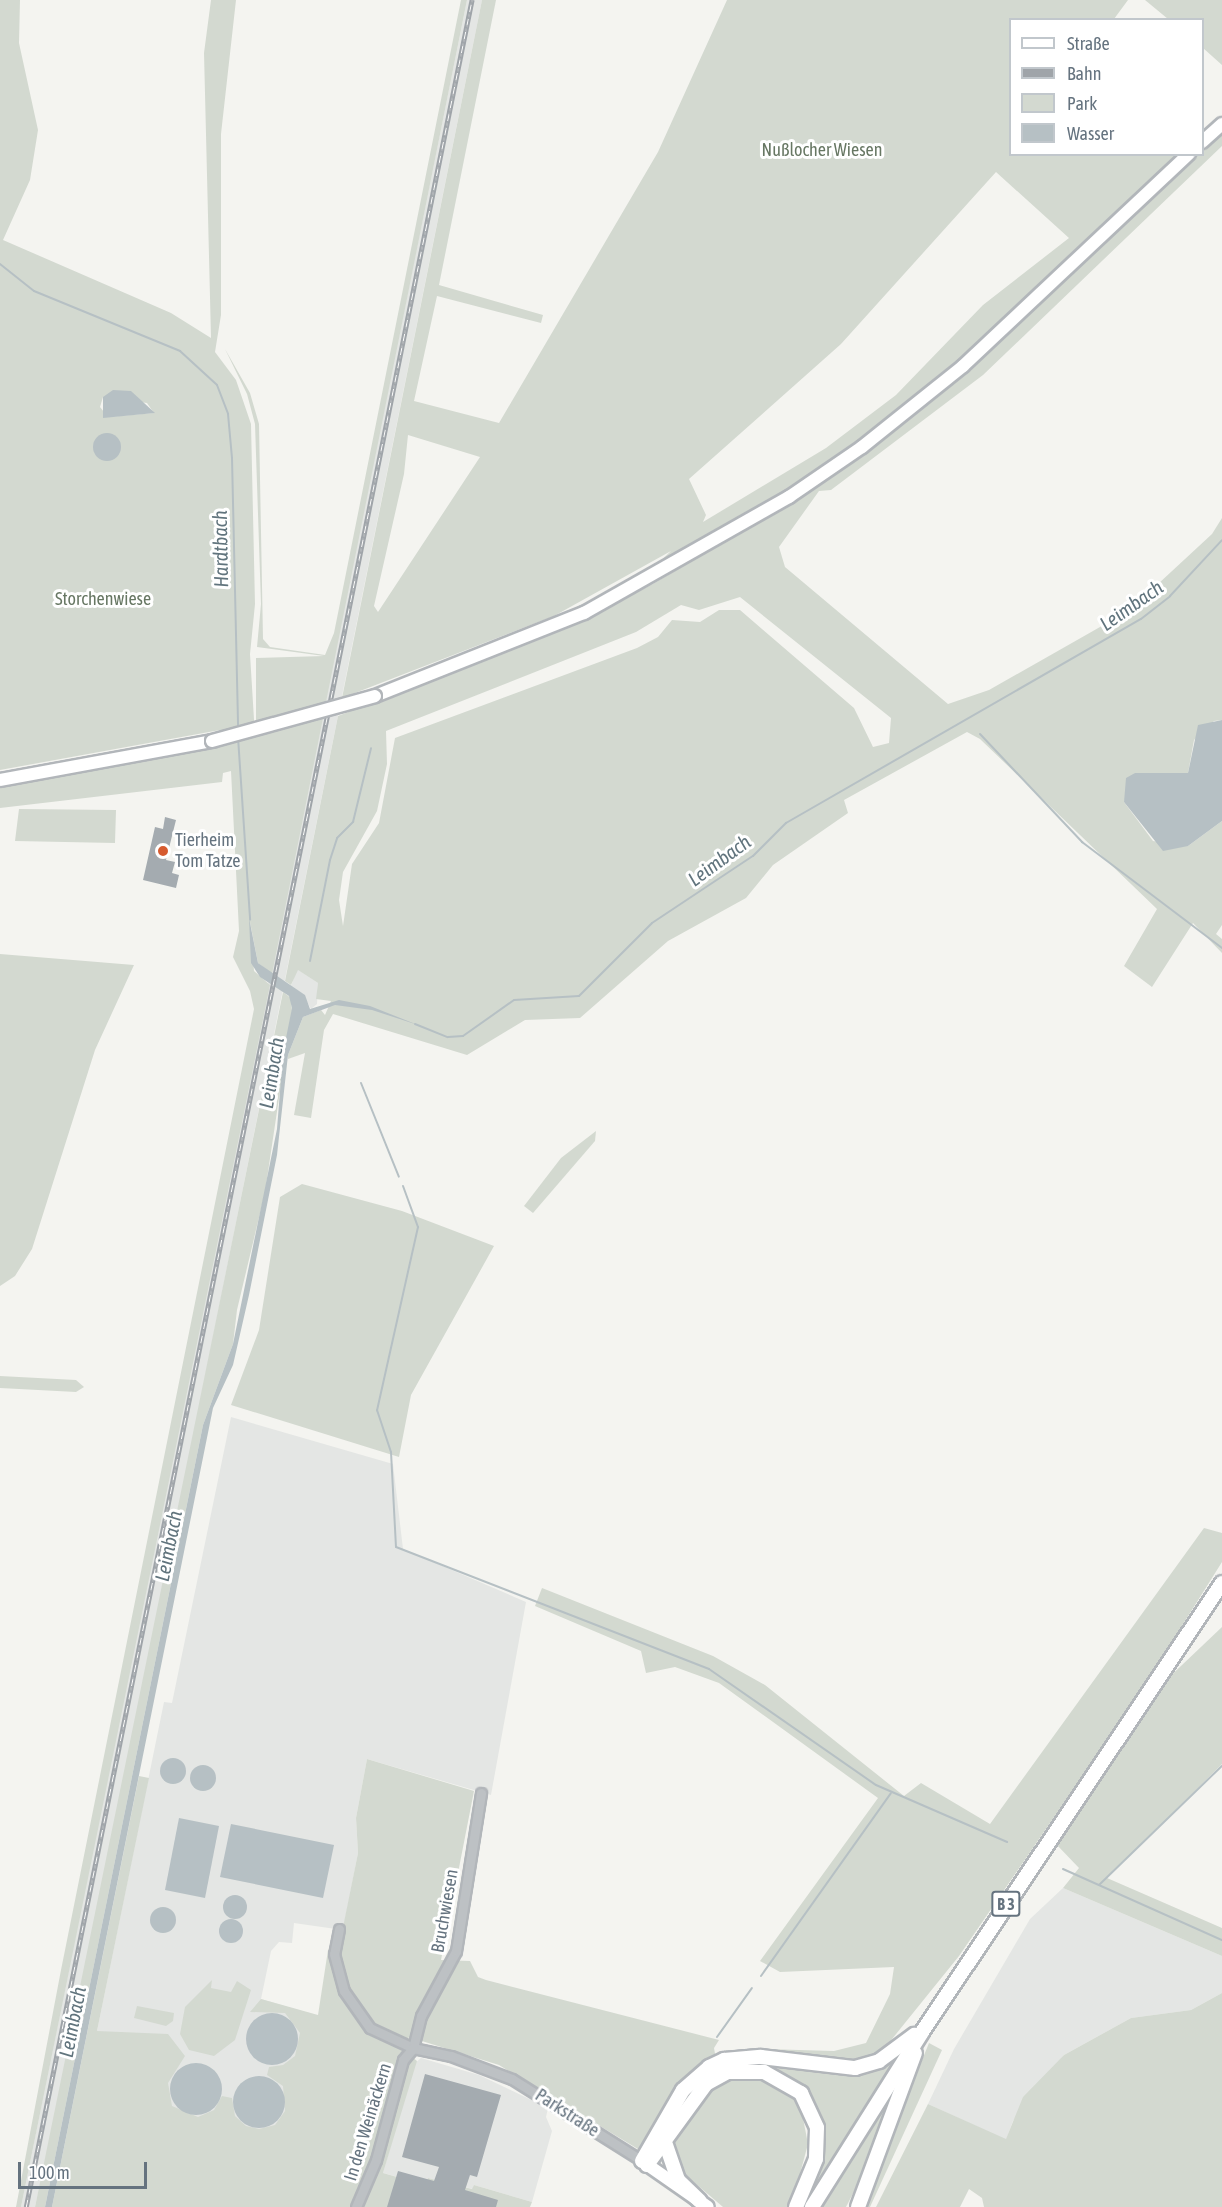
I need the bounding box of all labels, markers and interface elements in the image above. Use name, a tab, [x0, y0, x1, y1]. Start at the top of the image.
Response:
legend	[1009, 18, 1204, 156]
text: Straße	[1067, 33, 1110, 54]
text: Bahn	[1067, 63, 1101, 84]
text: Park	[1067, 93, 1097, 114]
text: Wasser	[1067, 123, 1114, 144]
park label: Nußlocher Wiesen	[762, 139, 882, 161]
water label: Hardtbach	[207, 510, 233, 588]
water label: Leimbach	[1095, 575, 1167, 635]
park label: Storchenwiese	[55, 588, 151, 610]
water label: Leimbach	[683, 829, 755, 891]
place label: Tierheim Tom Tatze	[175, 830, 240, 872]
marker: Tierheim Tom Tatze	[156, 844, 170, 858]
water label: Leimbach	[254, 1036, 288, 1110]
water label: Leimbach	[149, 1509, 187, 1583]
street label: Bruchwiesen	[427, 1868, 463, 1954]
road number: B 3	[991, 1891, 1021, 1917]
water label: Leimbach	[53, 1985, 91, 2059]
street label: In den Weinäckern	[340, 2060, 396, 2184]
street label: Parkstraße	[531, 2084, 603, 2142]
scale bar	[21, 2150, 150, 2188]
text: 100 m	[29, 2162, 70, 2183]

